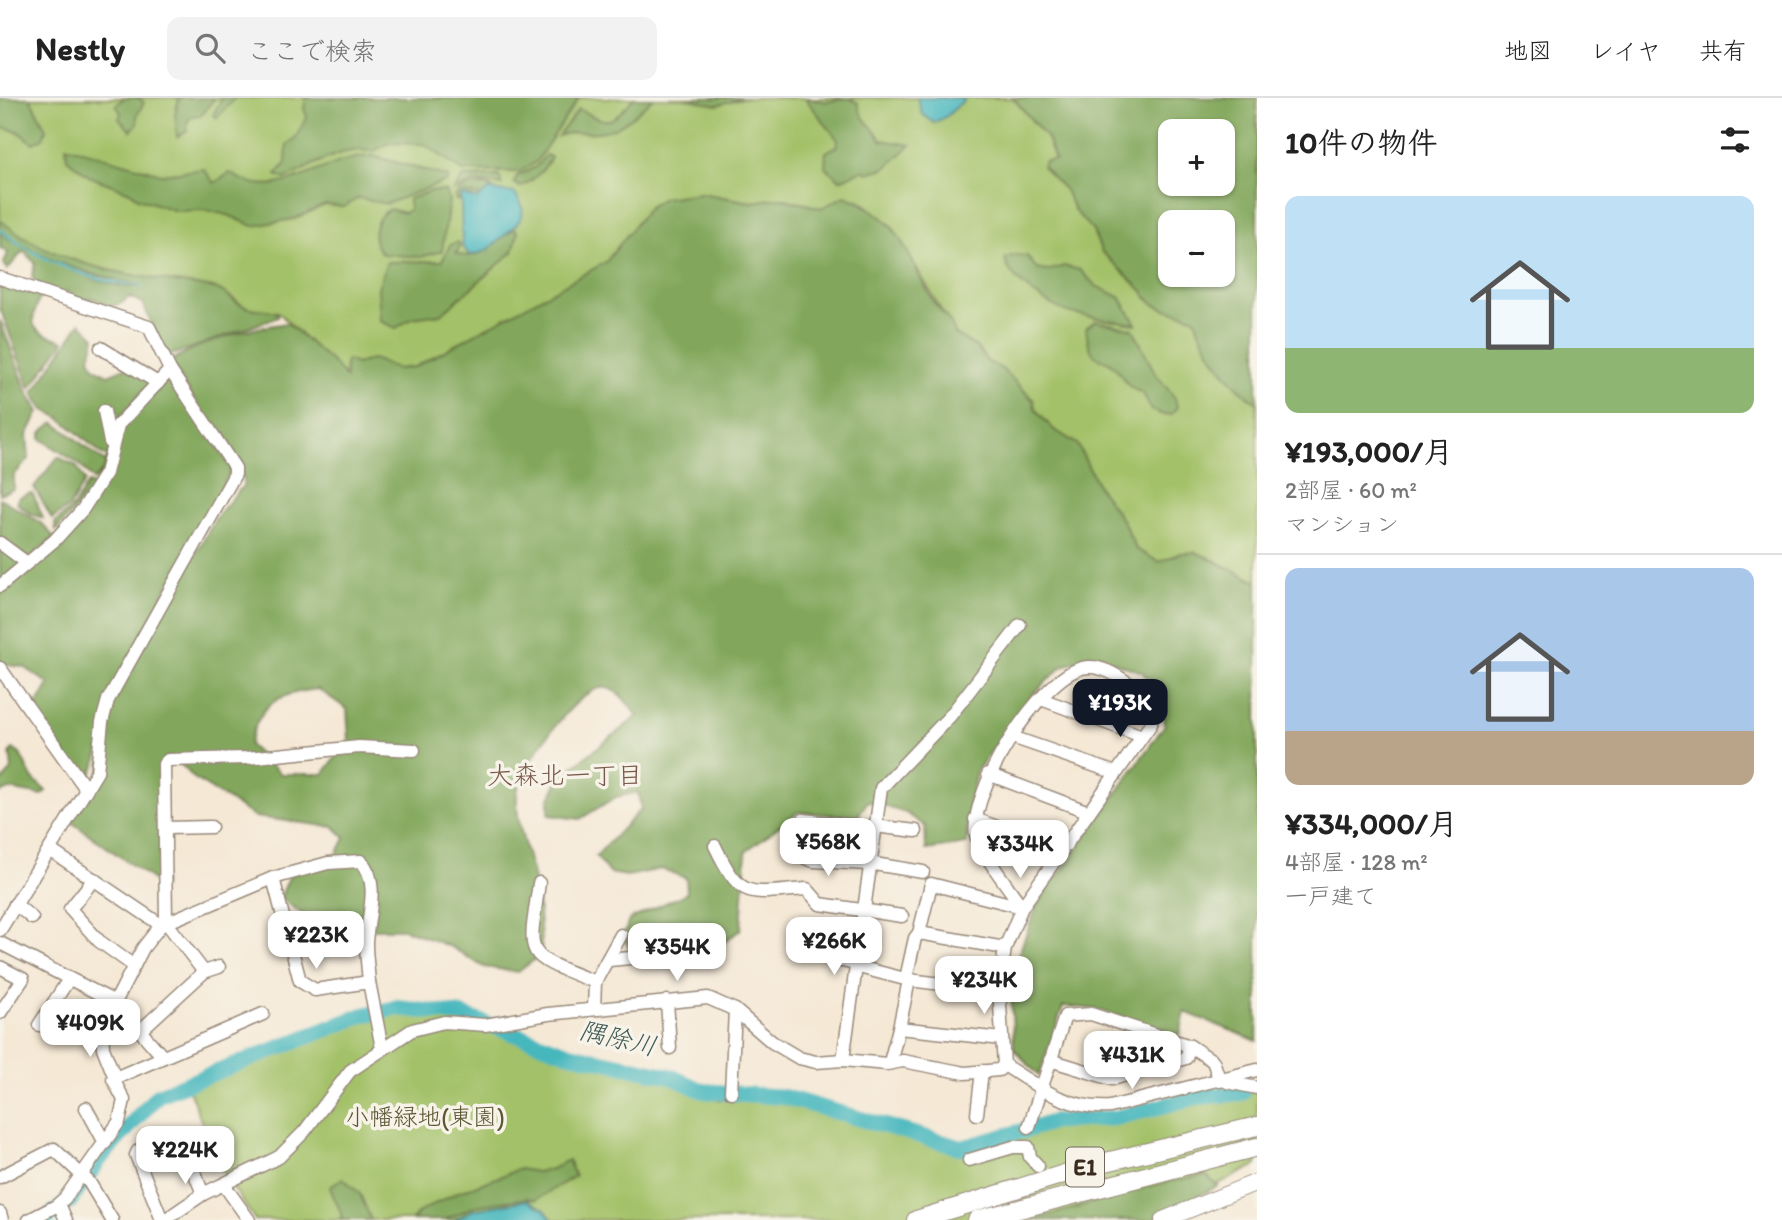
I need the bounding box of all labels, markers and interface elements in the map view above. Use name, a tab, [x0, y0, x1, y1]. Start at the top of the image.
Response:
search box	[167, 17, 657, 80]
text: Nestly	[35, 29, 125, 68]
icon: search	[191, 29, 229, 67]
text: ここで検索	[247, 35, 377, 67]
text: 地図	[1504, 36, 1552, 65]
text: レイヤ	[1590, 36, 1661, 65]
text: 共有	[1699, 36, 1747, 65]
map controls	[1158, 119, 1235, 287]
button: +	[1158, 119, 1235, 196]
icon: filters	[1716, 121, 1754, 159]
text: 10件の物件	[1285, 124, 1437, 161]
button: −	[1158, 210, 1235, 287]
icon: home	[1457, 242, 1583, 368]
text: ¥193,000/月	[1285, 433, 1453, 470]
text: 2部屋 · 60 m²	[1285, 476, 1417, 504]
text: マンション	[1285, 510, 1399, 538]
icon: home	[1457, 614, 1583, 740]
pin: ¥193K	[1071, 680, 1169, 739]
text: ¥193K	[1089, 688, 1151, 716]
district label: 大森北一丁目	[487, 759, 643, 791]
text: ¥334,000/月	[1285, 805, 1458, 842]
pin: ¥568K	[779, 818, 877, 878]
pin: ¥334K	[971, 820, 1069, 880]
text: ¥568K	[796, 827, 860, 855]
text: ¥334K	[987, 829, 1053, 857]
text: 4部屋 · 128 m²	[1285, 848, 1428, 876]
text: 一戸建て	[1285, 882, 1377, 910]
pin: ¥223K	[267, 912, 365, 971]
pin: ¥266K	[785, 918, 883, 977]
text: ¥223K	[284, 920, 348, 948]
pin: ¥354K	[628, 924, 726, 983]
text: ¥266K	[802, 926, 866, 954]
text: ¥354K	[644, 932, 710, 960]
pin: ¥234K	[935, 956, 1033, 1016]
text: ¥234K	[951, 965, 1017, 993]
pin: ¥409K	[41, 1000, 139, 1059]
text: ¥409K	[56, 1008, 124, 1036]
water label: 隅除川	[576, 1014, 660, 1062]
pin: ¥431K	[1083, 1032, 1181, 1091]
text: ¥431K	[1100, 1040, 1164, 1068]
park label: 小幡緑地(東園)	[345, 1102, 505, 1131]
pin: ¥224K	[136, 1126, 234, 1186]
text: ¥224K	[152, 1135, 218, 1163]
road number: E1	[1066, 1148, 1104, 1186]

